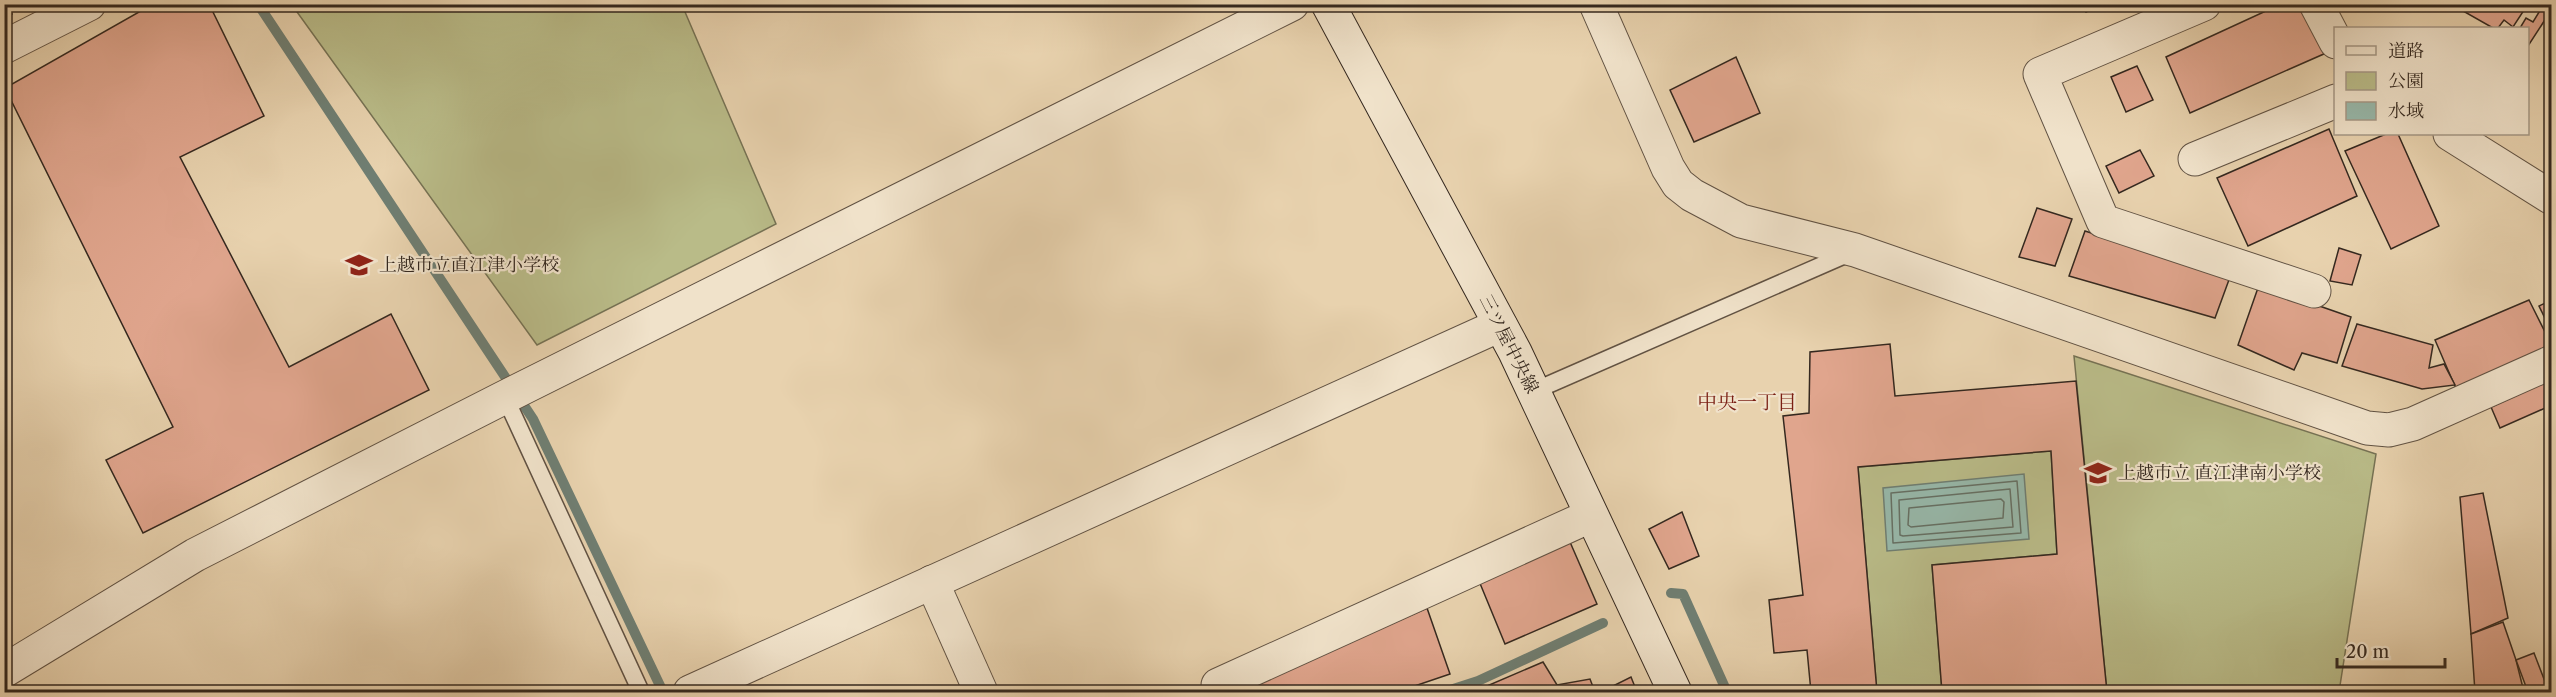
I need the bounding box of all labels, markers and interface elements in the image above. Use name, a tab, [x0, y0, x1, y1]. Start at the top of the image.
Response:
legend	[2334, 27, 2529, 135]
text: 道路	[2388, 40, 2424, 62]
text: 公園	[2388, 70, 2424, 92]
text: 水域	[2388, 100, 2424, 122]
school or university icon: 上越市立直江津小学校	[344, 250, 374, 280]
place label: 上越市立直江津小学校	[379, 254, 559, 276]
street label: 三ツ屋中央線	[1475, 291, 1543, 397]
district label: 中央一丁目	[1697, 390, 1797, 414]
school or university icon: 上越市立 直江津南小学校	[2083, 458, 2113, 488]
place label: 上越市立 直江津南小学校	[2118, 462, 2321, 484]
scale bar	[2337, 631, 2445, 669]
text: 20 m	[2346, 641, 2390, 663]

